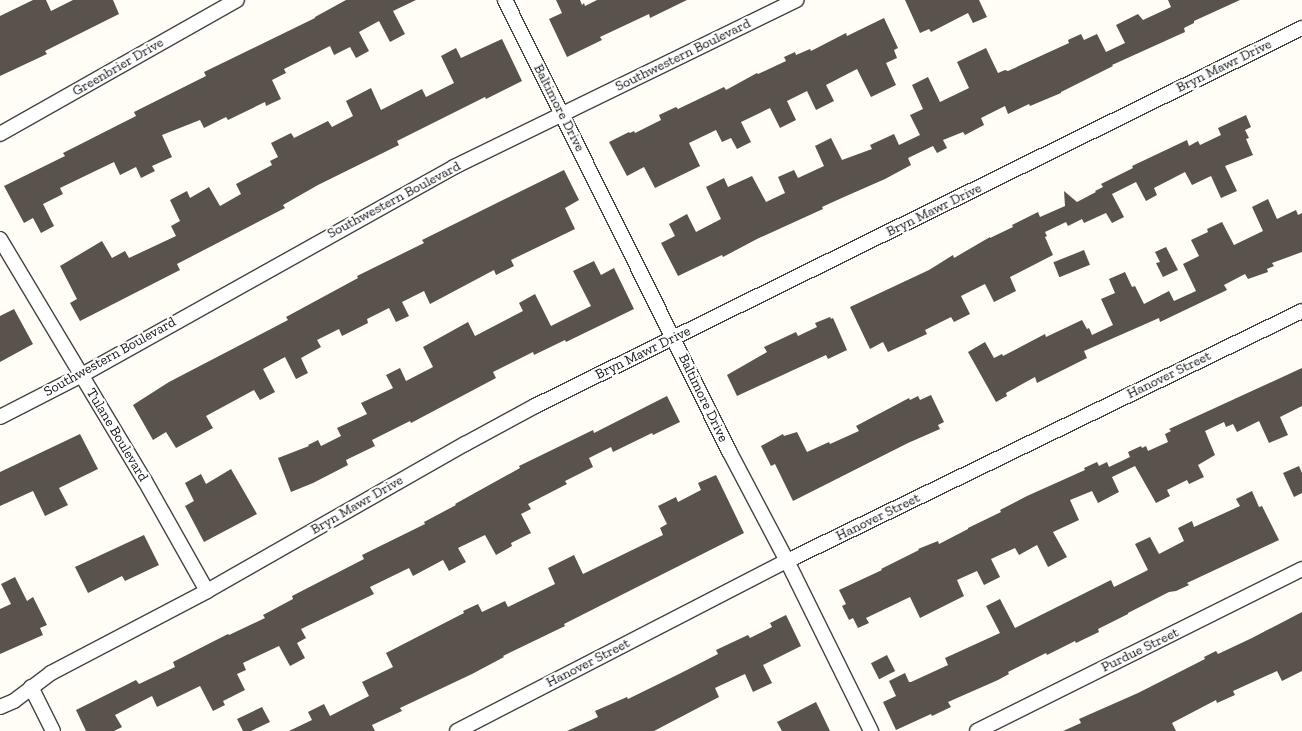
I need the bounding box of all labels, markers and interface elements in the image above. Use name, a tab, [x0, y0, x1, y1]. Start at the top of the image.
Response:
street label: Southwestern Boulevard	[613, 15, 753, 95]
street label: Greenbrier Drive	[69, 34, 167, 100]
street label: Bryn Mawr Drive	[1174, 36, 1274, 96]
street label: Baltimore Drive	[530, 61, 588, 155]
street label: Southwestern Boulevard	[325, 158, 463, 242]
street label: Bryn Mawr Drive	[884, 180, 984, 240]
street label: Southwestern Boulevard	[41, 314, 179, 400]
street label: Bryn Mawr Drive	[593, 323, 693, 383]
street label: Hanover Street	[1124, 347, 1214, 403]
street label: Baltimore Drive	[674, 351, 732, 445]
street label: Tulane Boulevard	[83, 385, 151, 485]
street label: Bryn Mawr Drive	[308, 472, 406, 538]
street label: Hanover Street	[833, 489, 923, 545]
street label: Purdue Street	[1099, 624, 1181, 676]
street label: Hanover Street	[543, 635, 633, 691]

